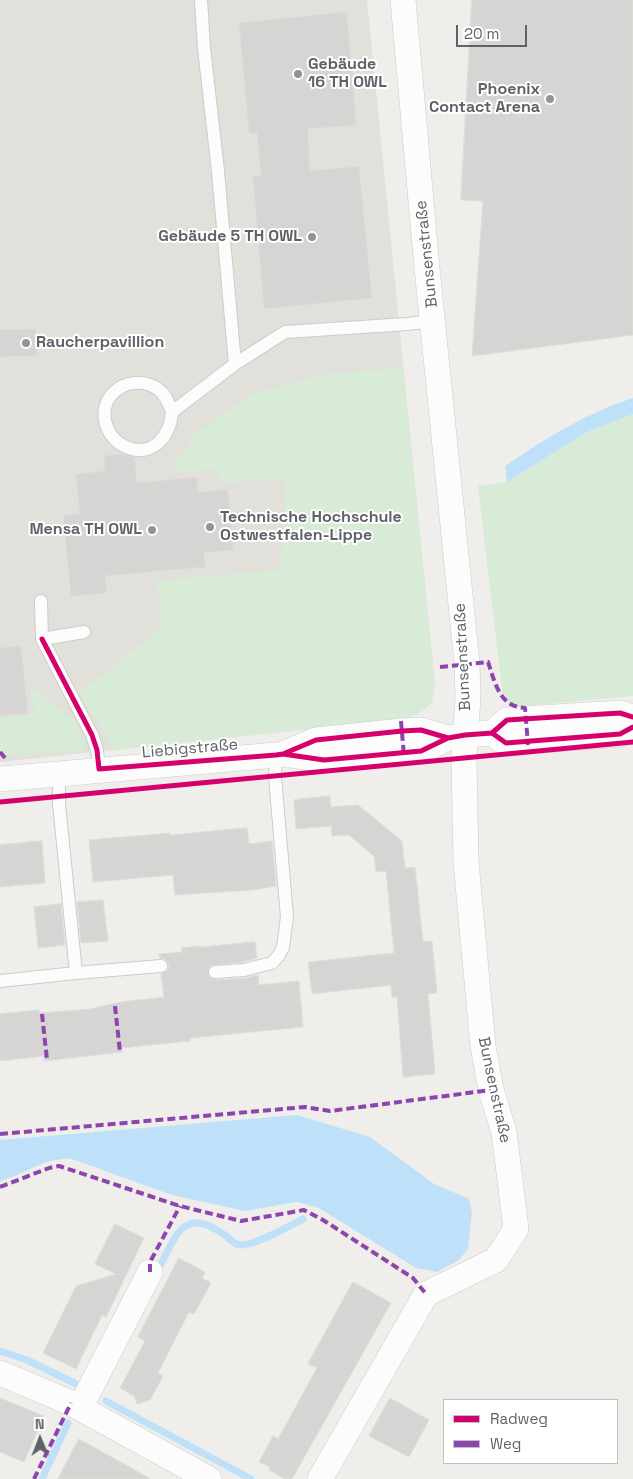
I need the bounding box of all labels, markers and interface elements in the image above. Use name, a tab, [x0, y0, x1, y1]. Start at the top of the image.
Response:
scale bar	[458, 15, 529, 47]
text: 20 m	[464, 24, 499, 43]
place label: Gebäude 16 TH OWL	[308, 55, 387, 93]
marker: Gebäude 16 TH OWL	[292, 68, 304, 80]
place label: Phoenix Contact Arena	[429, 80, 540, 118]
marker: Phoenix Contact Arena	[544, 93, 556, 105]
street label: Bunsenstraße	[412, 199, 442, 309]
place label: Gebäude 5 TH OWL	[158, 227, 302, 247]
marker: Gebäude 5 TH OWL	[306, 231, 318, 243]
place label: Raucherpavillion	[36, 333, 164, 353]
marker: Raucherpavillion	[20, 337, 32, 349]
place label: Technische Hochschule Ostwestfalen-Lippe	[220, 508, 402, 546]
place label: Mensa TH OWL	[29, 520, 142, 540]
marker: Technische Hochschule Ostwestfalen-Lippe	[204, 521, 216, 533]
marker: Mensa TH OWL	[146, 524, 158, 536]
street label: Bunsenstraße	[451, 603, 475, 711]
street label: Liebigstraße	[141, 735, 239, 763]
street label: Bunsenstraße	[473, 1035, 515, 1145]
legend	[443, 1399, 618, 1464]
text: Radweg	[490, 1409, 548, 1428]
north arrow	[15, 1414, 65, 1464]
text: N	[35, 1415, 45, 1433]
text: Weg	[490, 1434, 521, 1453]

